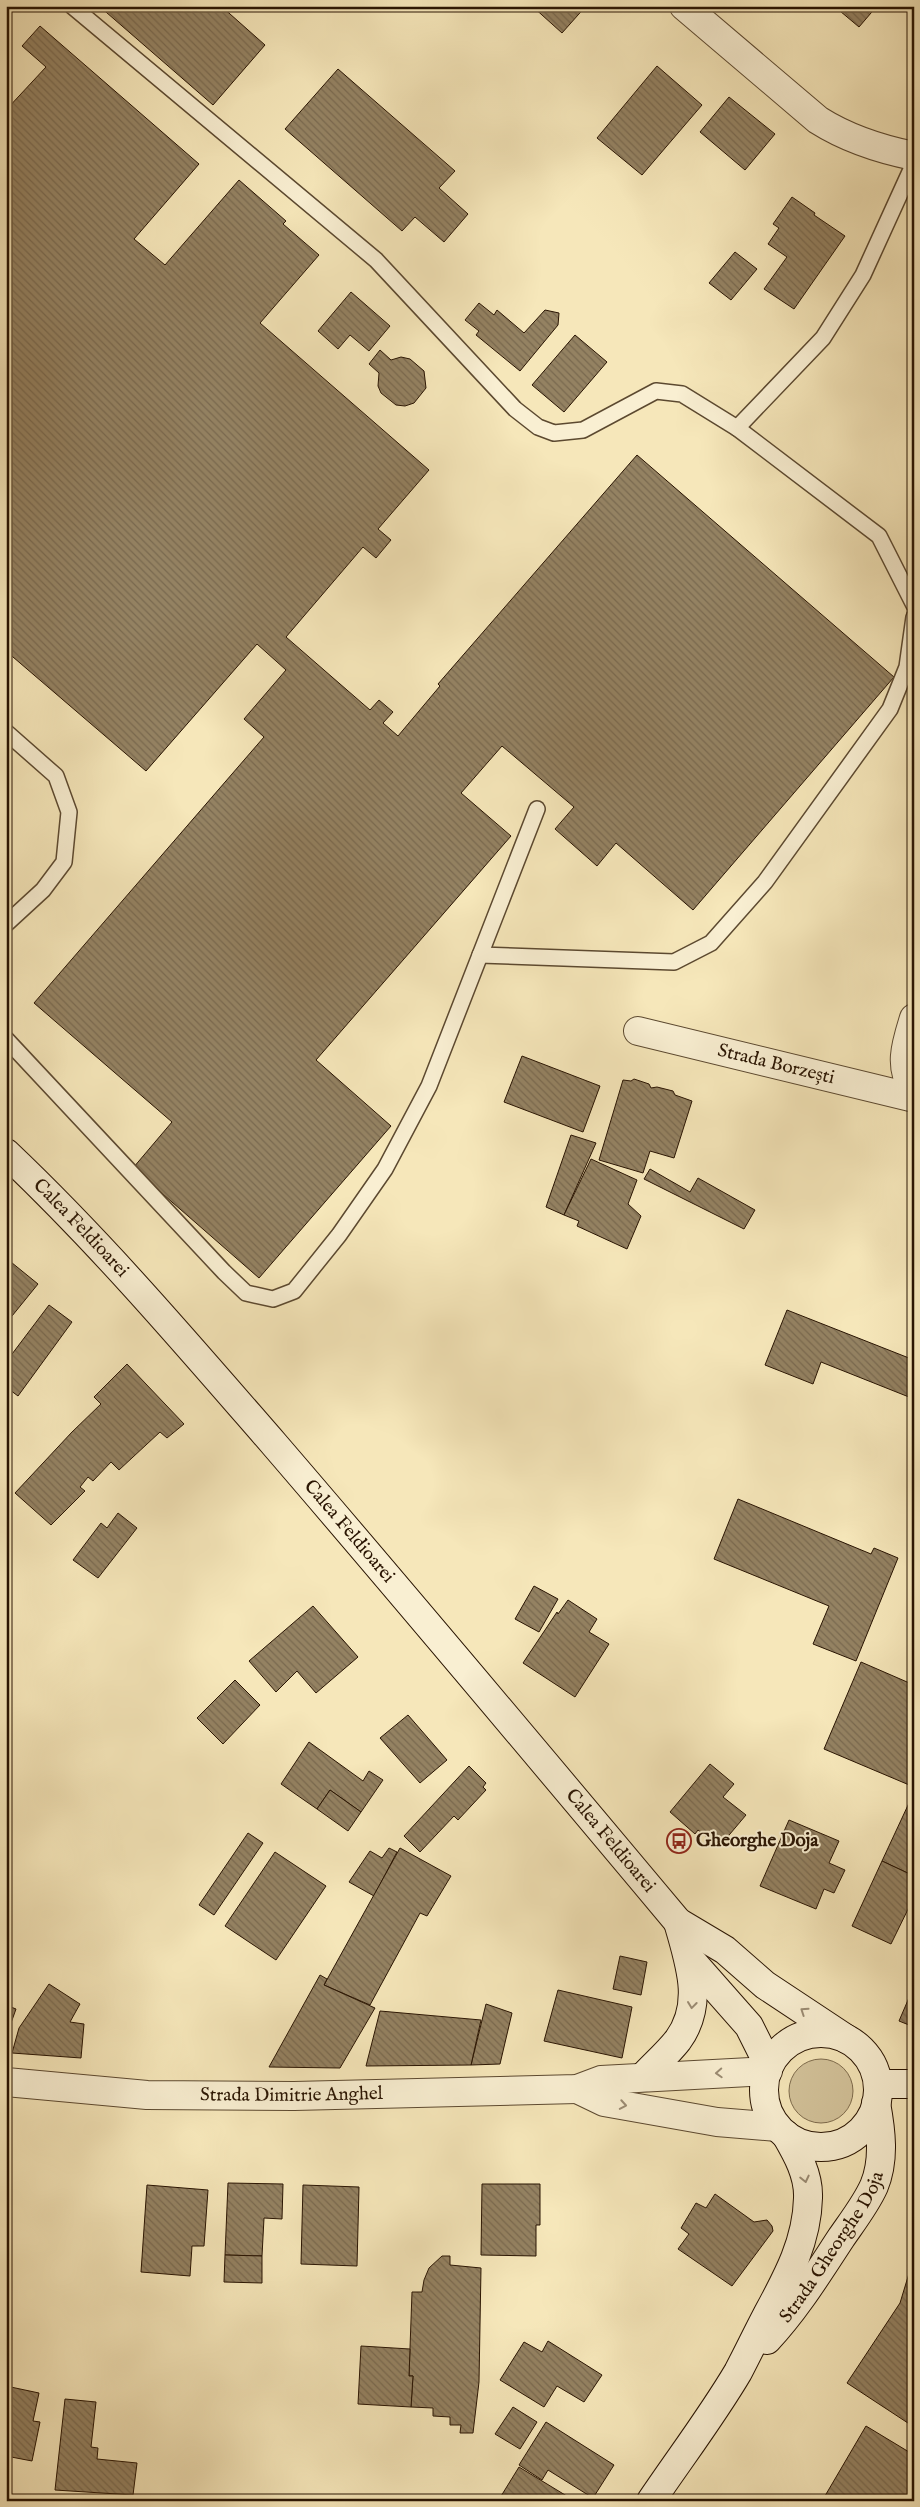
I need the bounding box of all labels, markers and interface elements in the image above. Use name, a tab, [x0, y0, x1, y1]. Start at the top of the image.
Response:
street label: Strada Borzești	[715, 1039, 837, 1090]
street label: Calea Feldioarei	[28, 1174, 134, 1283]
street label: Calea Feldioarei	[298, 1475, 400, 1588]
street label: Calea Feldioarei	[560, 1784, 661, 1898]
bus stop icon: Gheorghe Doja	[666, 1828, 692, 1854]
place label: Gheorghe Doja	[696, 1829, 819, 1853]
one-way arrow	[687, 2001, 698, 2009]
one-way arrow	[801, 2008, 810, 2017]
one-way arrow	[715, 2068, 722, 2078]
street label: Strada Dimitrie Anghel	[200, 2082, 384, 2108]
one-way arrow	[618, 2100, 627, 2110]
street label: Strada Gheorghe Doja	[774, 2168, 890, 2328]
one-way arrow	[799, 2175, 810, 2184]

